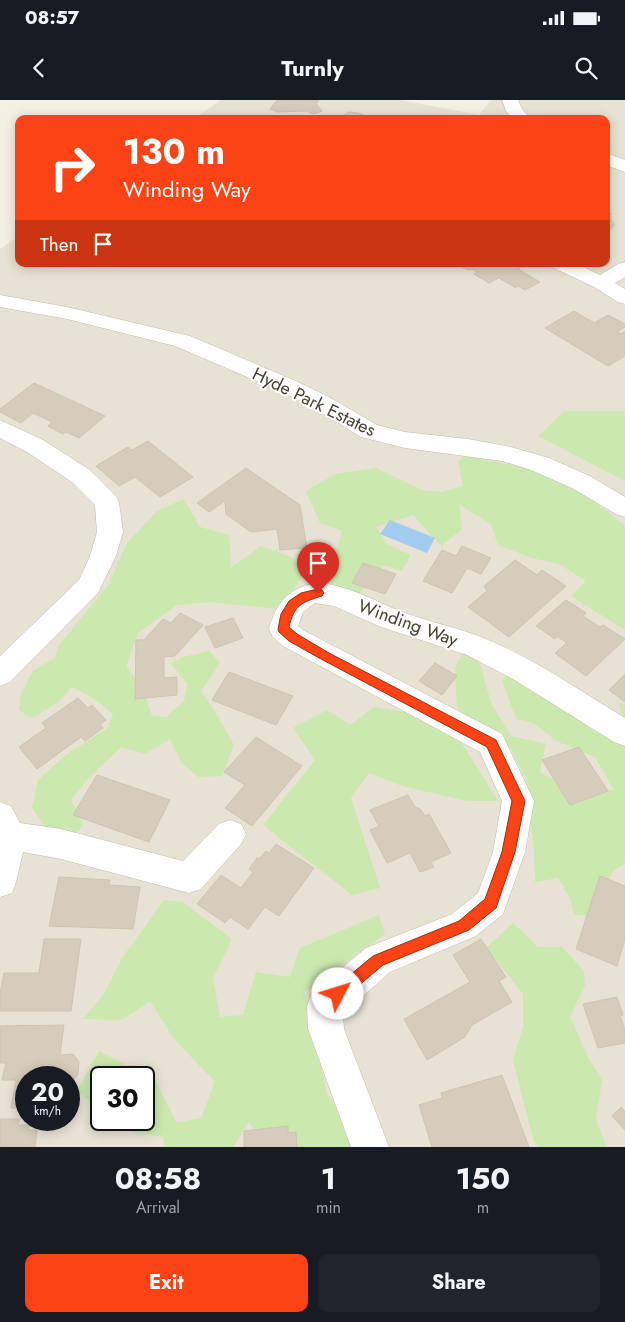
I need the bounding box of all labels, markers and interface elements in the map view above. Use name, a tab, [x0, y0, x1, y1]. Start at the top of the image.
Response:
text: 08:57	[25, 4, 79, 31]
text: Turnly	[281, 52, 344, 84]
icon: back	[25, 54, 53, 82]
icon: search	[572, 54, 600, 82]
text: 130 m	[123, 127, 225, 177]
icon: right	[40, 135, 105, 200]
text: Winding Way	[123, 173, 251, 205]
icon: arrive	[89, 230, 117, 258]
text: Then	[40, 231, 79, 258]
street label: Hyde Park Estates	[248, 361, 380, 443]
pin	[297, 542, 339, 593]
icon: arrive	[304, 549, 332, 577]
street label: Winding Way	[354, 593, 462, 653]
position arrow	[311, 967, 363, 1019]
speed limit sign: 30	[90, 1066, 155, 1131]
text: 20	[31, 1074, 64, 1110]
text: km/h	[34, 1102, 61, 1120]
text: 08:58	[115, 1157, 201, 1200]
text: 1	[321, 1157, 336, 1200]
text: 150	[456, 1157, 510, 1200]
text: Arrival	[136, 1196, 180, 1219]
text: min	[316, 1196, 341, 1219]
text: m	[477, 1196, 489, 1219]
button: Exit	[25, 1254, 308, 1312]
button: Share	[318, 1254, 600, 1312]

